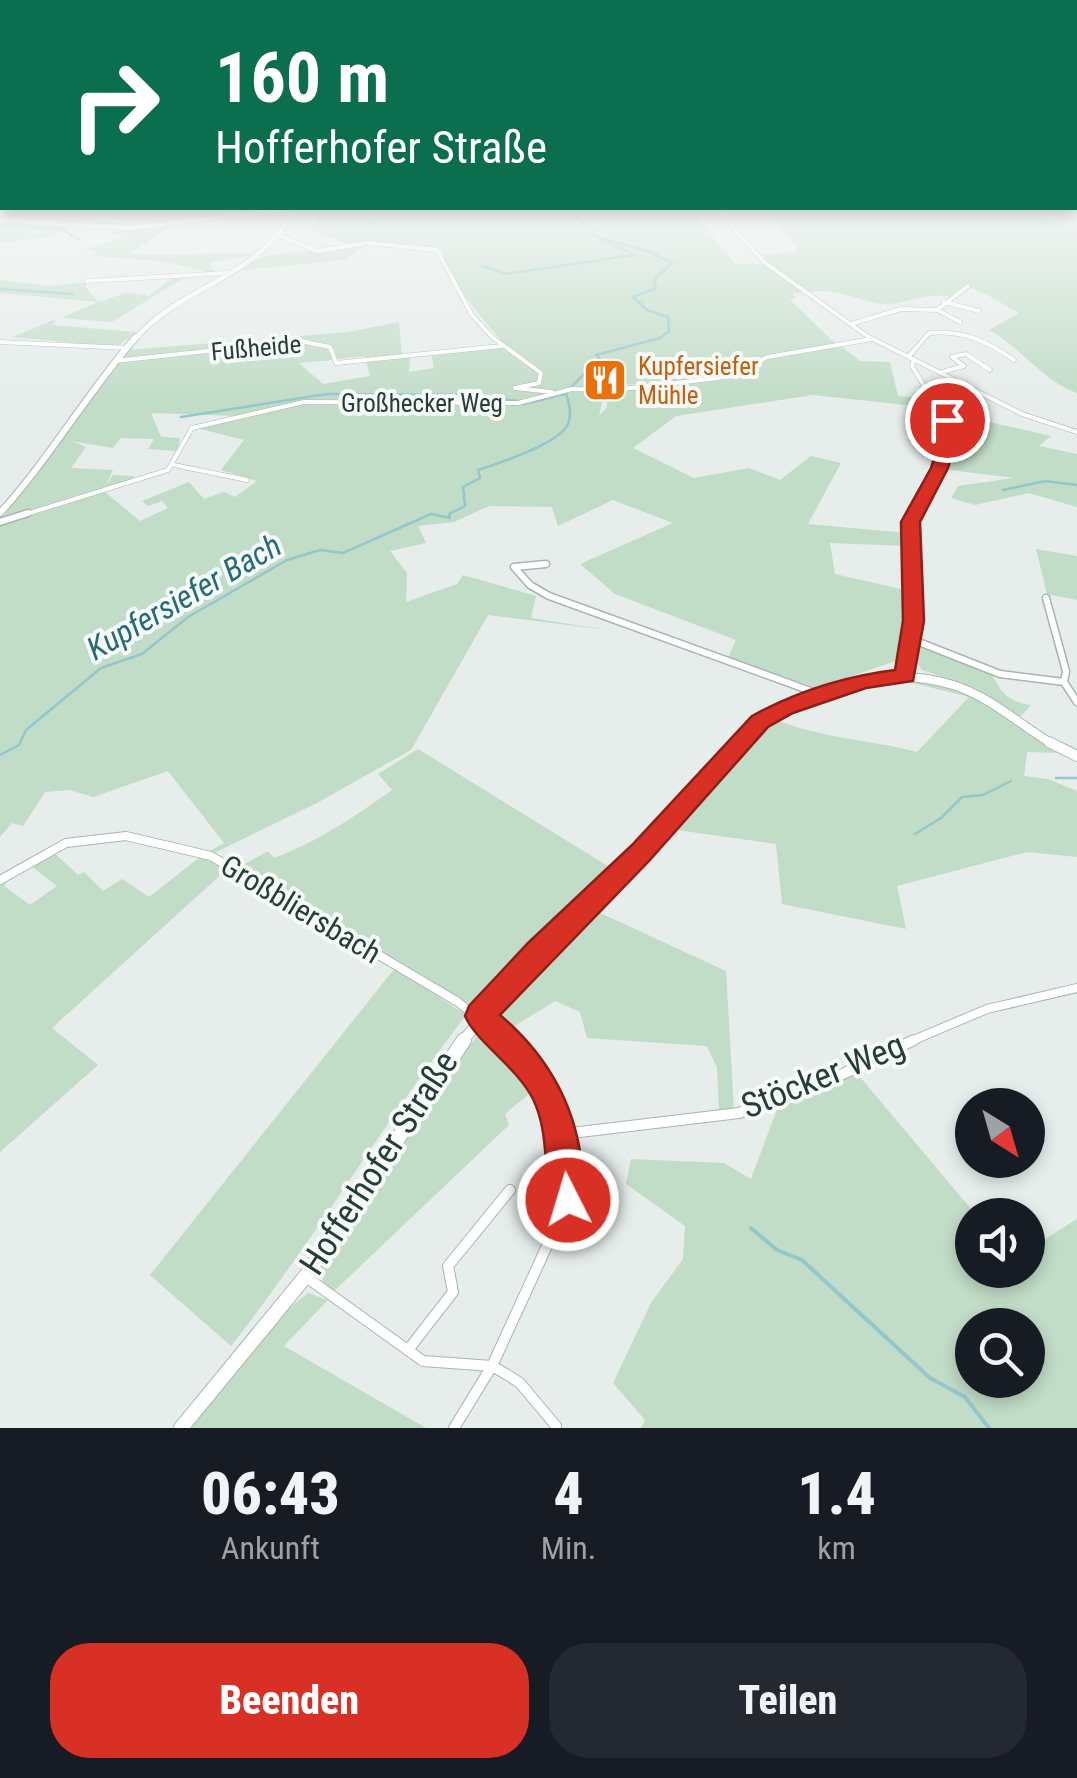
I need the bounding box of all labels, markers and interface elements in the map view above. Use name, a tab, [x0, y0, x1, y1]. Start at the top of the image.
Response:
text: 160 m	[215, 37, 389, 119]
icon: right	[50, 40, 180, 170]
text: Hofferhofer Straße	[215, 121, 547, 174]
street label: Fußheide	[210, 330, 302, 366]
place label: Kupfersiefer Mühle	[638, 352, 759, 410]
restaurant icon: Kupfersiefer Mühle	[582, 357, 628, 403]
pin	[905, 378, 990, 463]
street label: Großhecker Weg	[341, 389, 503, 418]
icon: arrive	[920, 393, 975, 448]
water label: Kupfersiefer Bach	[80, 526, 288, 668]
street label: Großbliersbach	[215, 848, 387, 970]
street label: Stöcker Weg	[735, 1025, 911, 1127]
street label: Hofferhofer Straße	[291, 1044, 467, 1282]
north arrow	[955, 1088, 1045, 1178]
map controls	[955, 1088, 1045, 1398]
position arrow	[516, 1148, 620, 1252]
button: sound	[955, 1198, 1045, 1288]
button: search	[955, 1308, 1045, 1398]
text: 06:43	[201, 1458, 340, 1529]
text: 4	[553, 1458, 584, 1529]
text: 1.4	[797, 1458, 876, 1529]
text: Ankunft	[221, 1529, 320, 1567]
text: Min.	[541, 1529, 596, 1567]
text: km	[817, 1529, 856, 1567]
button: Beenden	[50, 1643, 529, 1758]
button: Teilen	[549, 1643, 1027, 1758]

